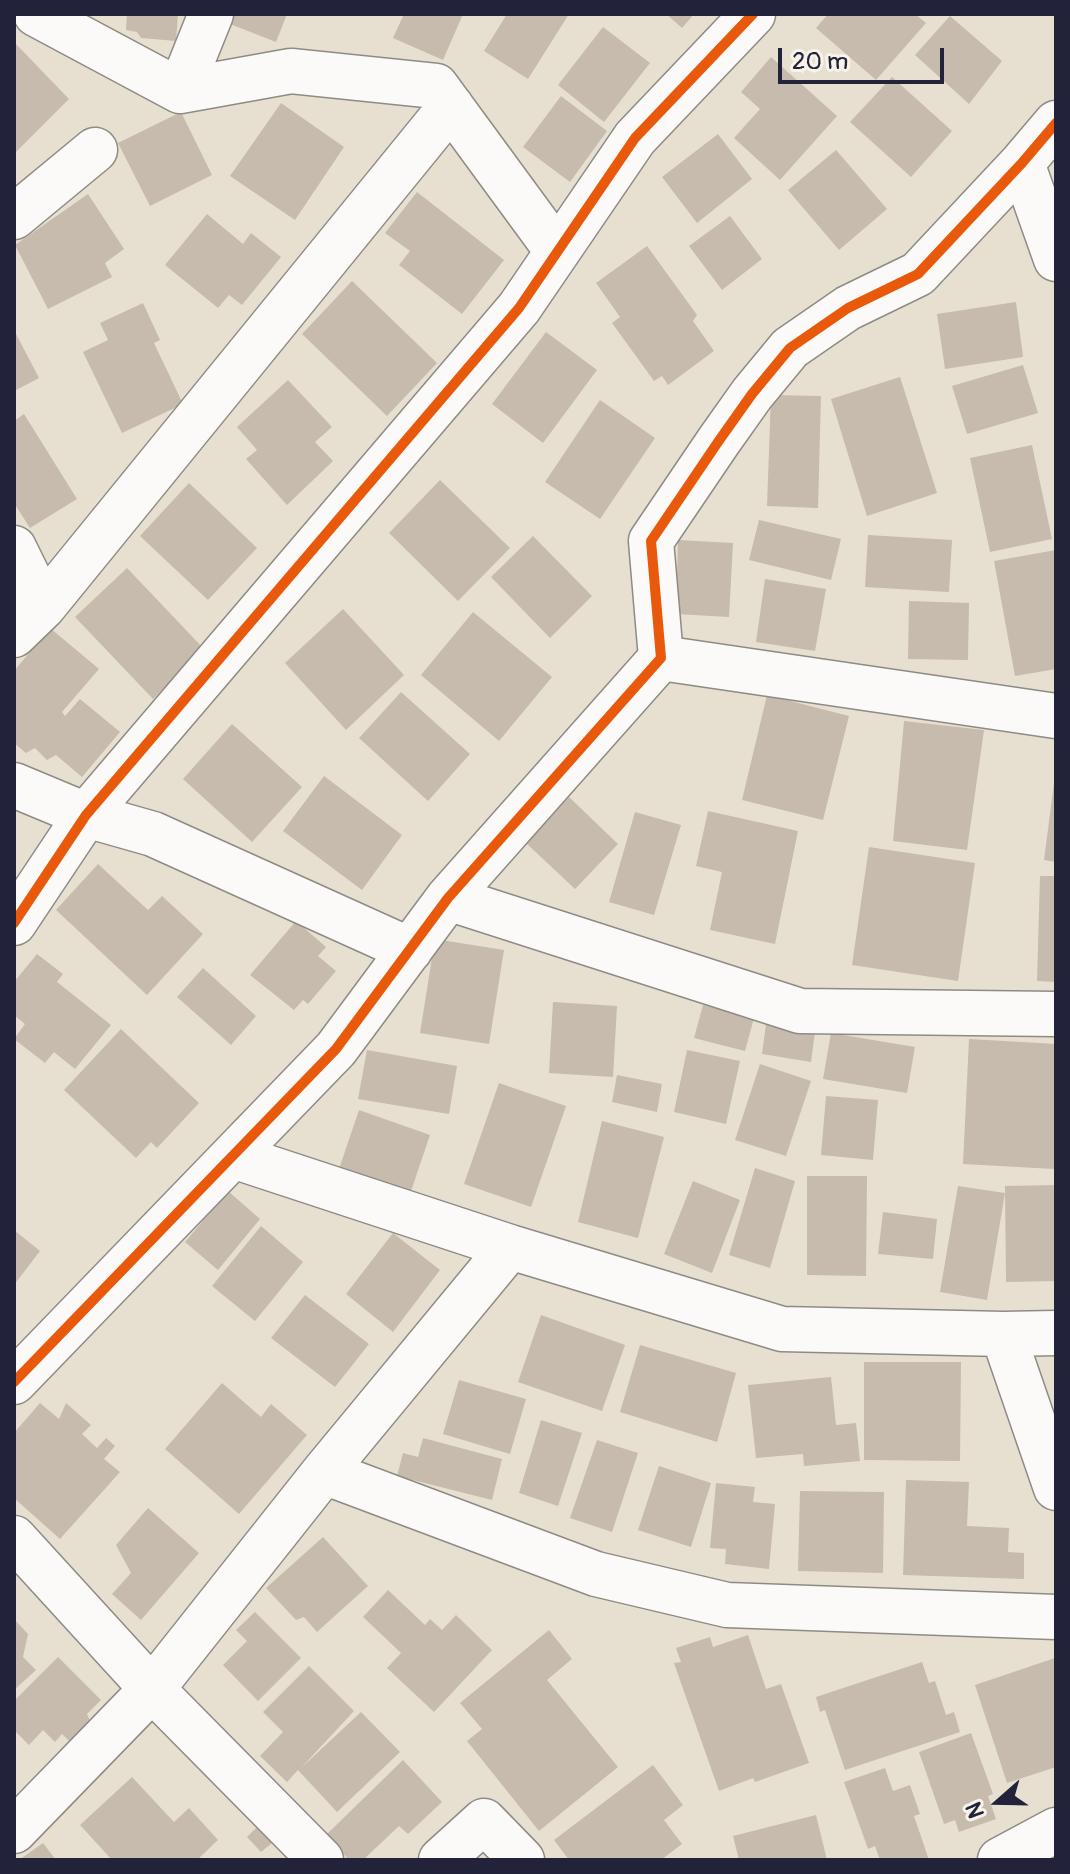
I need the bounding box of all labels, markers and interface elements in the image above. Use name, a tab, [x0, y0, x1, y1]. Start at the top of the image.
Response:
scale bar	[782, 32, 948, 82]
text: 20 m	[792, 47, 848, 76]
north arrow	[958, 1762, 1038, 1842]
text: N	[960, 1798, 991, 1822]

